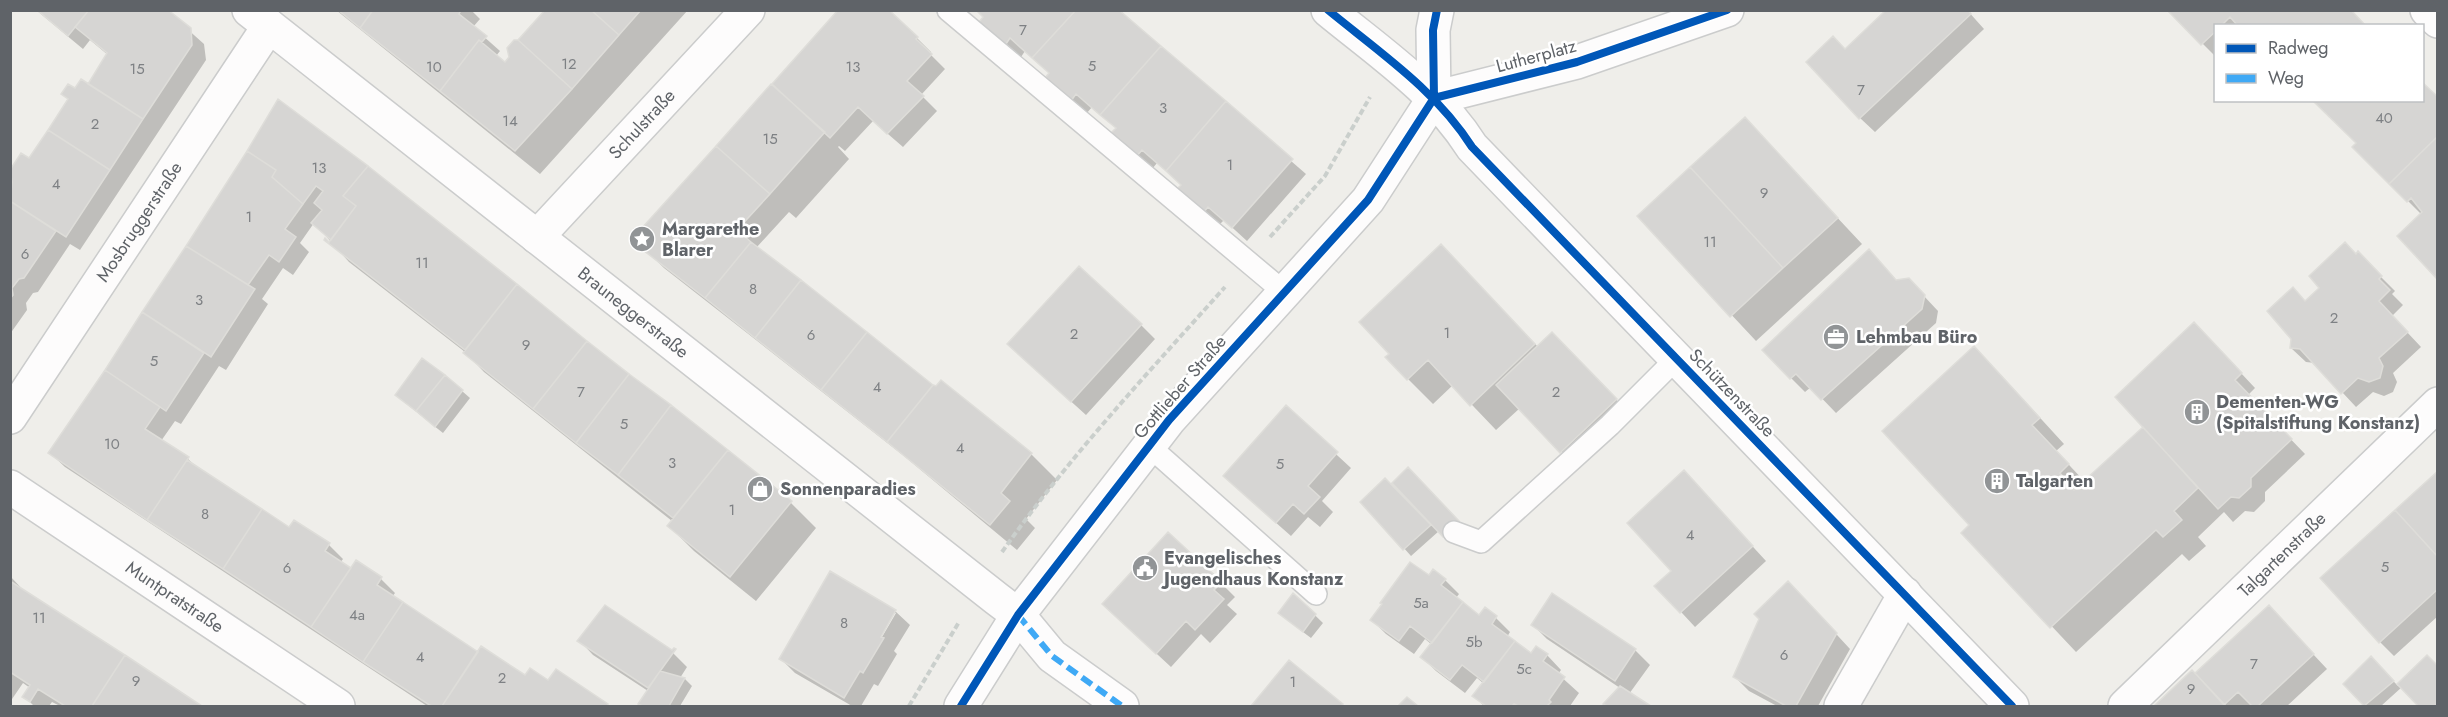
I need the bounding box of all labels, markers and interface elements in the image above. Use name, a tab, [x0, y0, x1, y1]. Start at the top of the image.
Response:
house number: 7	[1019, 19, 1027, 41]
legend	[2214, 24, 2424, 102]
street label: Lutherplatz	[1493, 33, 1580, 79]
text: Radweg	[2268, 35, 2329, 61]
house number: 12	[561, 53, 577, 75]
house number: 5	[1088, 55, 1096, 77]
house number: 10	[426, 56, 442, 78]
house number: 13	[846, 56, 860, 78]
house number: 15	[129, 58, 145, 80]
text: Weg	[2268, 65, 2304, 91]
house number: 7	[1857, 79, 1865, 101]
street label: Schulstraße	[603, 83, 681, 165]
house number: 3	[1159, 97, 1167, 119]
house number: 40	[2375, 107, 2393, 129]
house number: 14	[502, 110, 518, 132]
house number: 2	[91, 113, 99, 135]
house number: 15	[762, 128, 778, 150]
house number: 1	[1227, 154, 1233, 176]
street label: Mosbruggerstraße	[90, 157, 189, 287]
house number: 13	[312, 157, 326, 179]
house number: 4	[52, 173, 61, 195]
house number: 9	[1760, 182, 1768, 204]
house number: 1	[246, 206, 252, 228]
place label: Margarethe Blarer	[662, 216, 759, 263]
place icon: Margarethe Blarer	[627, 224, 657, 254]
house number: 11	[1703, 231, 1717, 253]
house number: 6	[21, 243, 29, 265]
house number: 11	[415, 252, 429, 274]
street label: Brauneggerstraße	[572, 261, 694, 364]
house number: 8	[749, 278, 757, 300]
house number: 3	[195, 289, 203, 311]
house number: 2	[2330, 307, 2338, 329]
house number: 1	[1444, 322, 1450, 344]
office icon: Lehmbau Büro	[1821, 322, 1851, 352]
house number: 2	[1070, 323, 1078, 345]
house number: 6	[807, 324, 815, 346]
place label: Lehmbau Büro	[1856, 324, 1978, 350]
street label: Gottlieber Straße	[1128, 329, 1232, 445]
house number: 9	[522, 334, 530, 356]
street label: Schützenstraße	[1683, 343, 1781, 443]
house number: 5	[150, 350, 158, 372]
house number: 4	[873, 376, 882, 398]
house number: 7	[577, 381, 585, 403]
house number: 2	[1552, 381, 1560, 403]
place label: Dementen-WG (Spitalstiftung Konstanz)	[2216, 389, 2420, 436]
building icon: Dementen-WG (Spitalstiftung Konstanz)	[2182, 397, 2212, 427]
house number: 5	[620, 413, 628, 435]
house number: 10	[104, 433, 120, 455]
house number: 4	[956, 437, 965, 459]
house number: 3	[668, 452, 676, 474]
house number: 5	[1276, 453, 1284, 475]
building icon: Talgarten	[1982, 466, 2012, 496]
place label: Talgarten	[2016, 468, 2093, 494]
shop icon: Sonnenparadies	[745, 474, 775, 504]
place label: Sonnenparadies	[780, 476, 916, 502]
house number: 1	[729, 499, 735, 521]
house number: 8	[201, 503, 209, 525]
street label: Talgartenstraße	[2232, 506, 2332, 603]
house number: 4	[1686, 524, 1695, 546]
place label: Evangelisches Jugendhaus Konstanz	[1161, 545, 1344, 592]
public building icon: Evangelisches Jugendhaus Konstanz	[1130, 553, 1160, 583]
street label: Muntpratstraße	[120, 555, 229, 639]
house number: 5	[2381, 556, 2389, 578]
house number: 6	[283, 557, 291, 579]
house number: 5a	[1413, 592, 1429, 614]
house number: 4a	[349, 604, 365, 626]
house number: 11	[32, 607, 46, 629]
house number: 8	[840, 612, 848, 634]
house number: 5b	[1465, 631, 1483, 653]
house number: 6	[1780, 644, 1788, 666]
house number: 4	[416, 646, 425, 668]
house number: 7	[2250, 653, 2258, 675]
house number: 5c	[1516, 658, 1532, 680]
house number: 2	[498, 667, 506, 689]
house number: 9	[132, 670, 140, 692]
house number: 1	[1290, 671, 1296, 693]
house number: 9	[2187, 678, 2195, 700]

